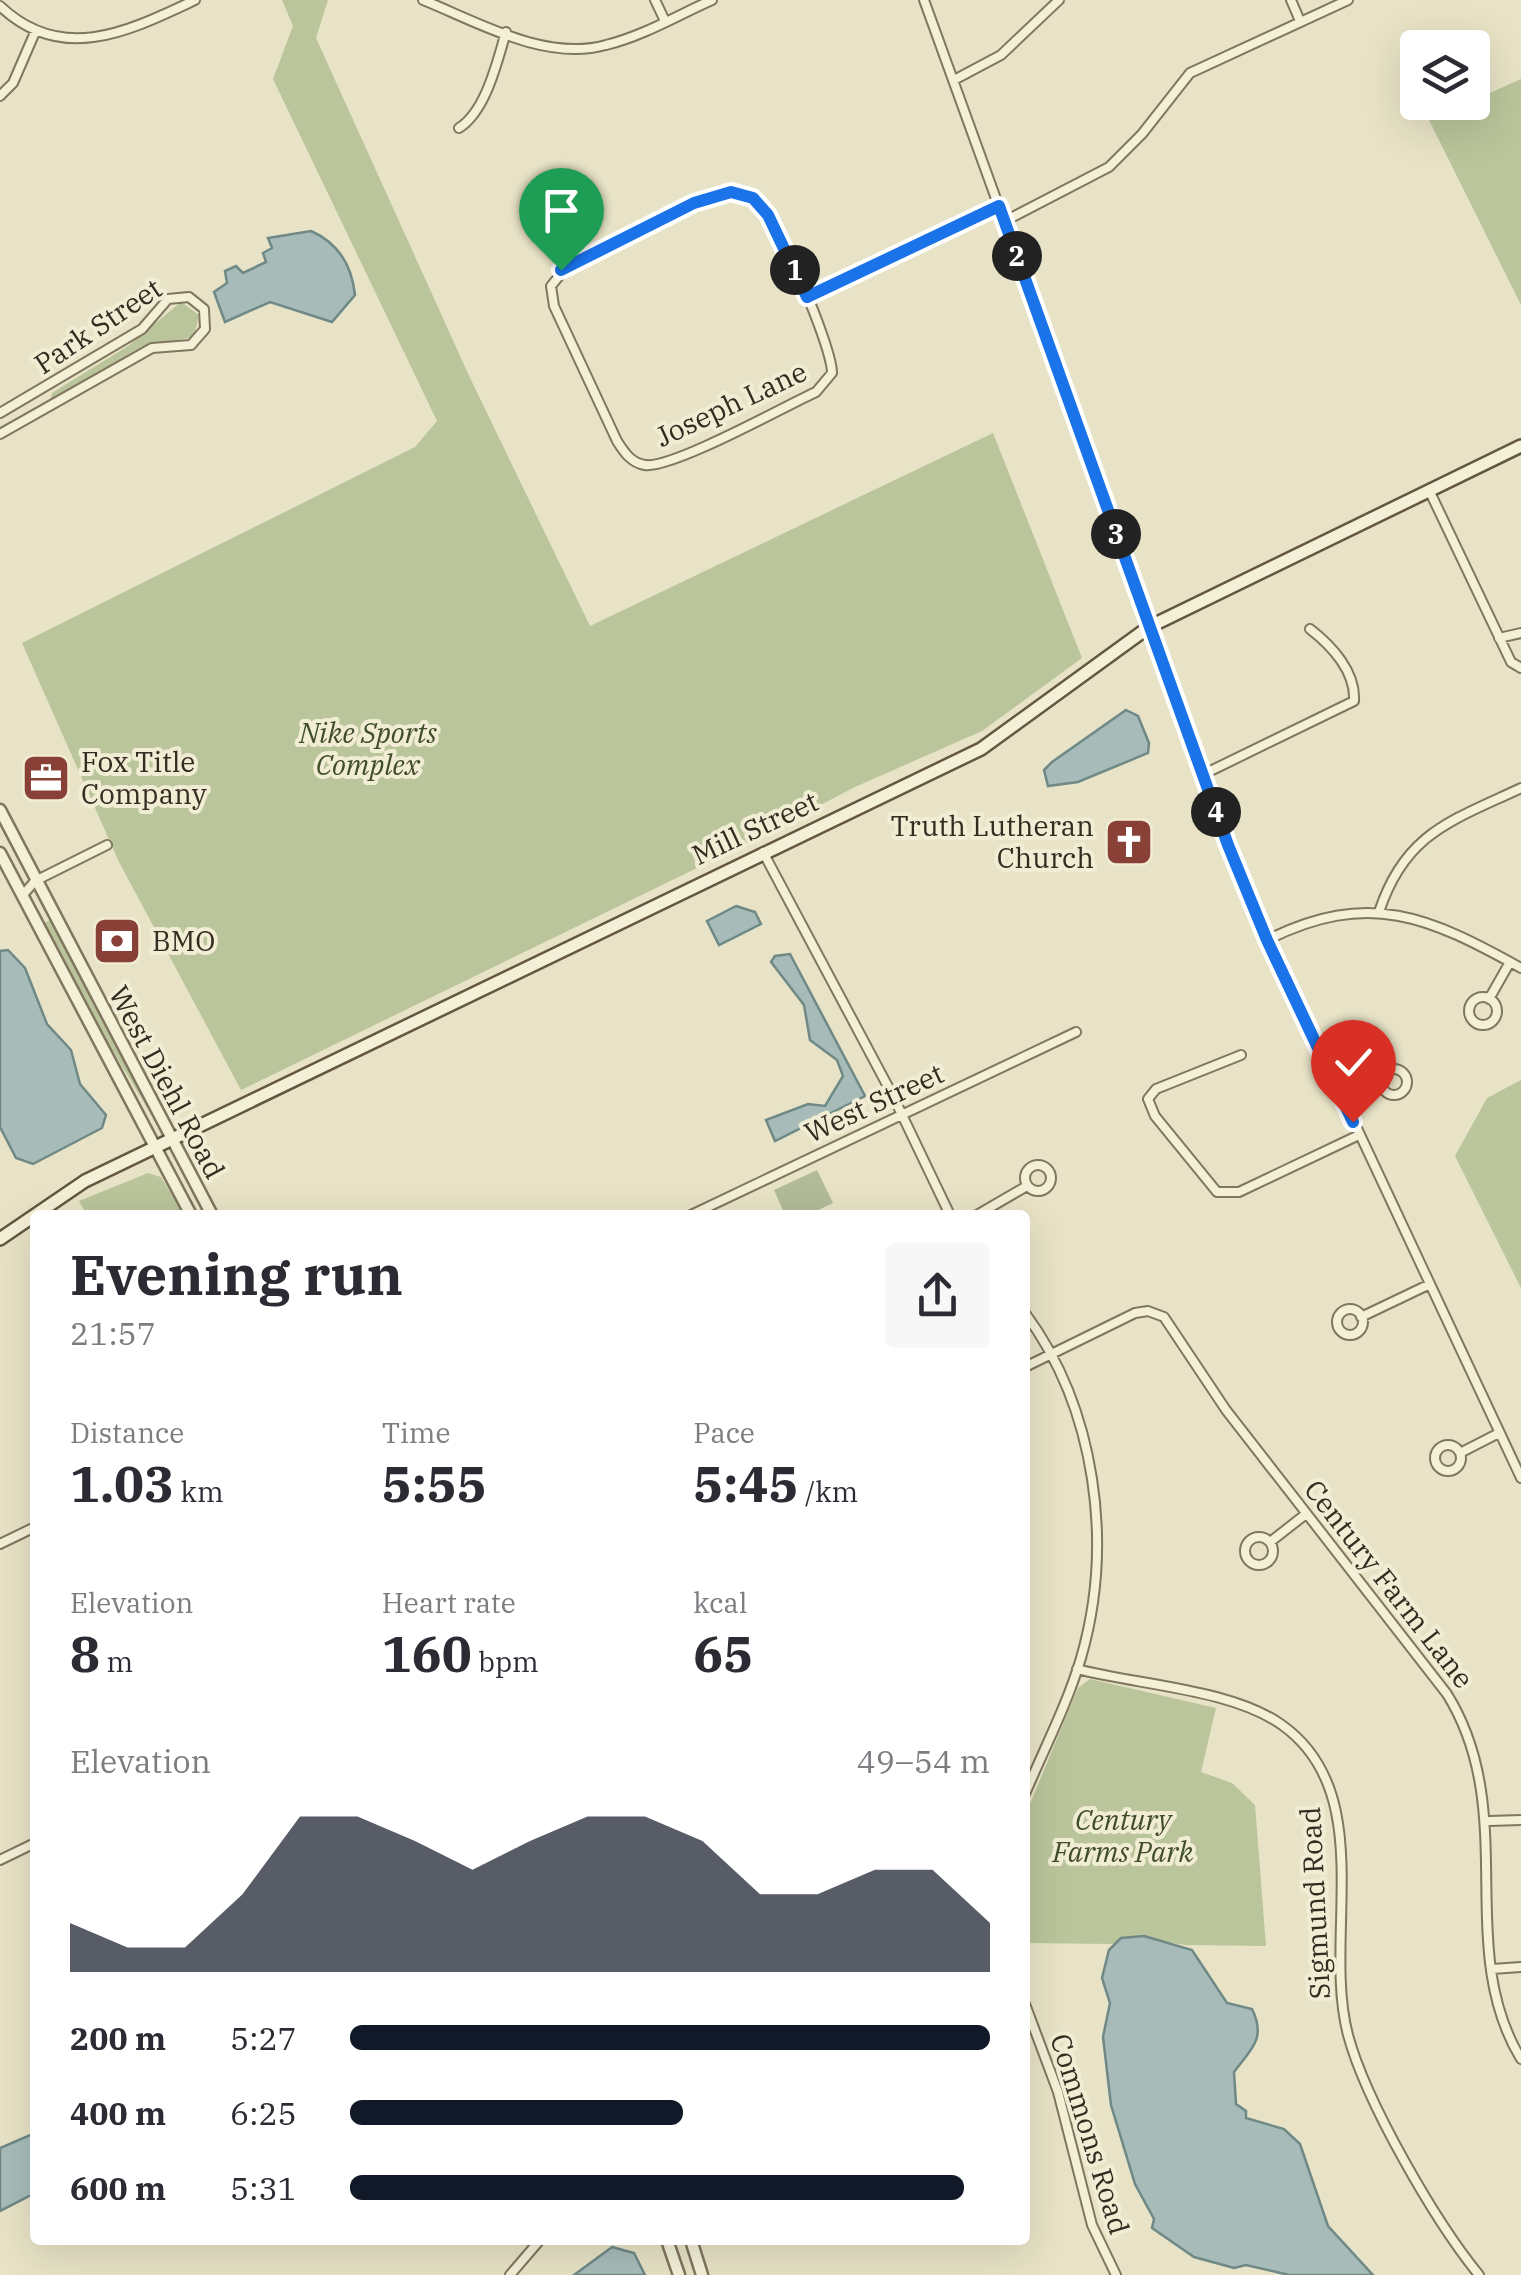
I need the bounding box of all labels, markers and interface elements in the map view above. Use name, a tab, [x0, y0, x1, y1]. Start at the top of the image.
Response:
map controls	[1400, 30, 1490, 120]
button: layers	[1400, 30, 1490, 120]
pin	[519, 168, 604, 271]
icon: arrive	[534, 183, 589, 238]
pin: 2	[992, 231, 1042, 281]
text: 2	[1009, 237, 1025, 274]
pin: 1	[770, 245, 820, 295]
text: 1	[787, 251, 803, 288]
street label: Park Street	[27, 269, 169, 382]
street label: Joseph Lane	[649, 352, 812, 455]
pin: 3	[1091, 509, 1141, 559]
text: 3	[1108, 515, 1124, 552]
park label: Nike Sports Complex	[298, 714, 437, 783]
place label: Fox Title Company	[81, 743, 207, 812]
office icon: Fox Title Company	[20, 752, 72, 804]
street label: Mill Street	[686, 782, 824, 873]
pin: 4	[1191, 787, 1241, 837]
text: 4	[1208, 793, 1224, 830]
place label: Truth Lutheran Church	[890, 807, 1094, 876]
church icon: Truth Lutheran Church	[1103, 816, 1155, 868]
bank icon: BMO	[91, 915, 143, 967]
place label: BMO	[152, 922, 215, 959]
street label: West Diehl Road	[101, 979, 234, 1185]
pin	[1311, 1020, 1396, 1123]
icon: check	[1326, 1035, 1381, 1090]
street label: West Street	[798, 1054, 949, 1151]
text: Evening run	[70, 1239, 403, 1310]
button: share	[885, 1243, 990, 1348]
text: 21:57	[70, 1312, 156, 1354]
text: Distance	[70, 1414, 184, 1451]
text: Time	[382, 1414, 450, 1451]
text: Pace	[693, 1414, 755, 1451]
text: 1.03	[70, 1451, 174, 1516]
text: 5:55	[382, 1451, 487, 1516]
text: 5:45	[693, 1451, 798, 1516]
street label: Century Farm Lane	[1296, 1472, 1482, 1695]
text: km	[174, 1473, 224, 1510]
text: /km	[798, 1473, 858, 1510]
text: Elevation	[70, 1584, 193, 1621]
text: Heart rate	[382, 1584, 516, 1621]
text: kcal	[693, 1584, 747, 1621]
text: 8	[70, 1621, 100, 1686]
text: 160	[382, 1621, 472, 1686]
text: 65	[693, 1621, 753, 1686]
text: m	[100, 1643, 133, 1680]
text: bpm	[472, 1643, 539, 1680]
text: Elevation	[70, 1740, 211, 1782]
text: 49–54 m	[856, 1740, 990, 1782]
park label: Century Farms Park	[1052, 1801, 1194, 1870]
street label: Sigmund Road	[1291, 1806, 1338, 2000]
text: 200 m	[70, 2017, 166, 2059]
text: 5:27	[230, 2017, 297, 2059]
street label: Commons Road	[1042, 2029, 1139, 2239]
text: 400 m	[70, 2092, 166, 2134]
text: 6:25	[230, 2092, 297, 2134]
text: 600 m	[70, 2167, 166, 2209]
text: 5:31	[230, 2167, 297, 2209]

